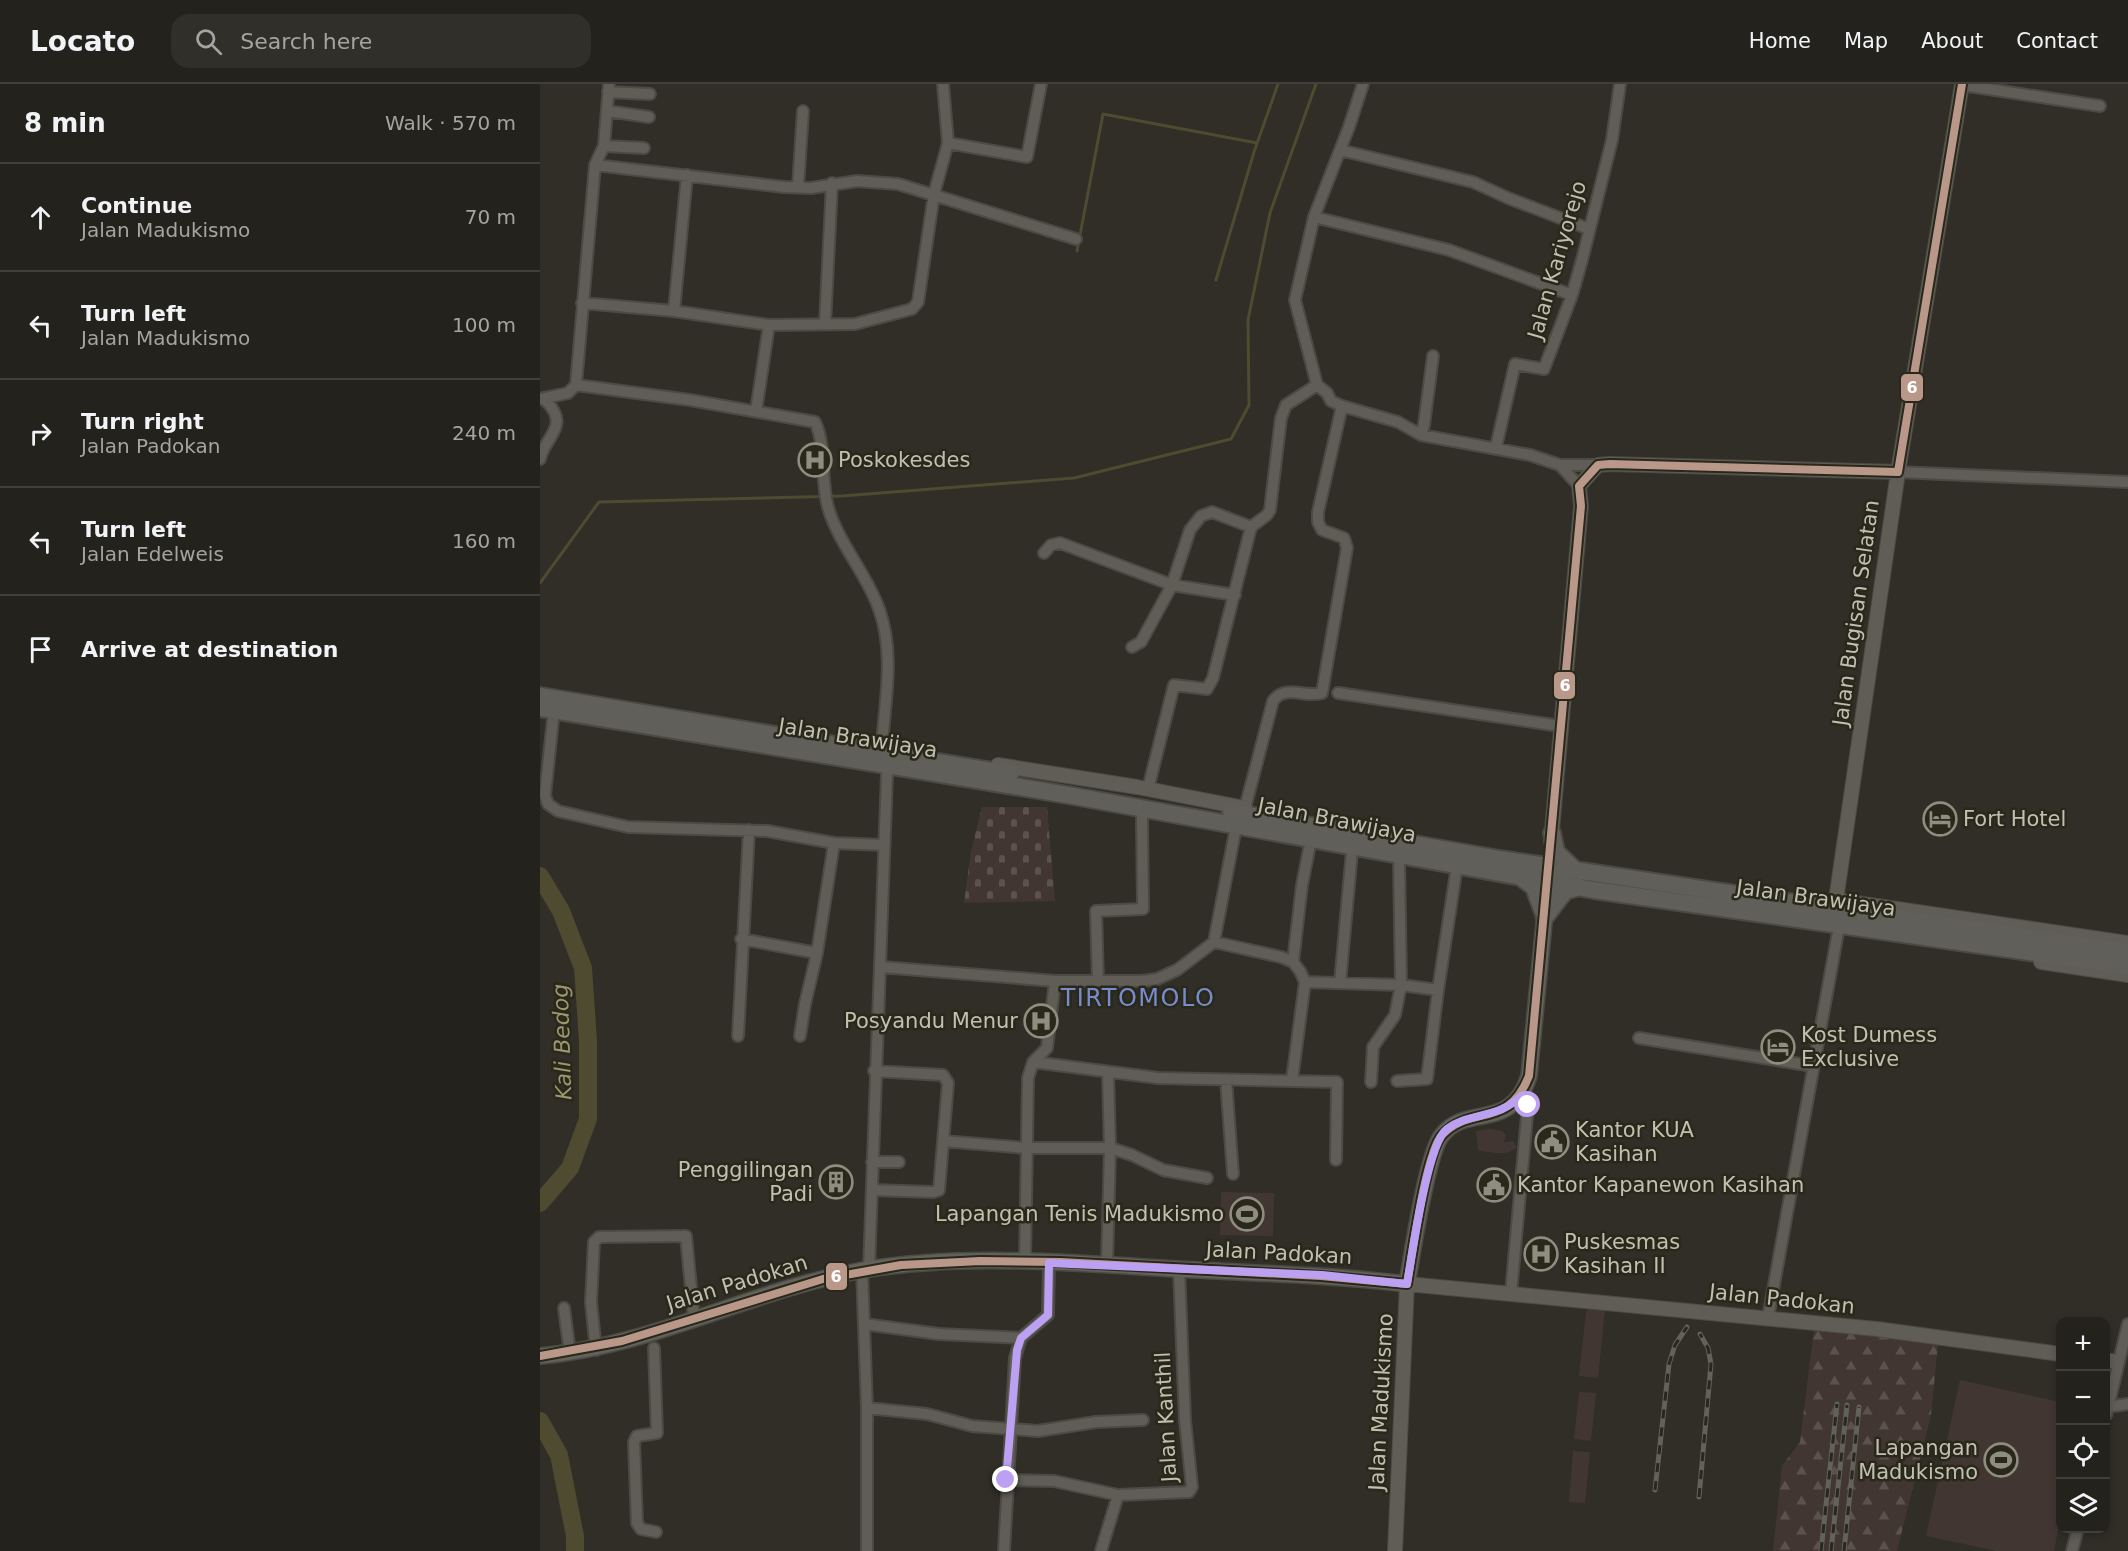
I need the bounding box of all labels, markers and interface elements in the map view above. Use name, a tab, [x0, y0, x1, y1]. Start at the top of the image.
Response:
search box	[171, 14, 591, 68]
text: Locato	[30, 25, 135, 58]
icon: search	[192, 25, 225, 58]
text: Search here	[240, 29, 372, 54]
text: Home	[1749, 29, 1811, 53]
text: Map	[1844, 29, 1888, 53]
text: About	[1921, 29, 1983, 53]
text: Contact	[2016, 29, 2098, 53]
text: 8 min	[24, 108, 106, 138]
text: Walk · 570 m	[385, 111, 516, 135]
street label: Jalan Kariyorejo	[1522, 178, 1591, 344]
text: Continue	[81, 193, 192, 218]
icon: ahead	[24, 201, 57, 234]
text: 70 m	[465, 205, 516, 229]
text: Jalan Madukismo	[81, 218, 250, 242]
text: Turn left	[81, 301, 186, 326]
icon: left	[24, 309, 57, 342]
text: 100 m	[452, 313, 516, 337]
text: Jalan Madukismo	[81, 326, 250, 350]
line badge: 6	[1900, 373, 1924, 402]
text: 6	[1906, 378, 1918, 397]
text: Turn right	[81, 409, 204, 434]
icon: right	[24, 417, 57, 450]
text: 240 m	[452, 421, 516, 445]
text: Jalan Padokan	[81, 434, 221, 458]
hospital icon: Poskokesdes	[797, 442, 833, 478]
place label: Poskokesdes	[838, 448, 970, 472]
street label: Jalan Bugisan Selatan	[1828, 499, 1884, 729]
text: Turn left	[81, 517, 186, 542]
icon: left	[24, 525, 57, 558]
text: 160 m	[452, 529, 516, 553]
text: Jalan Edelweis	[81, 542, 224, 566]
icon: arrive	[24, 633, 57, 666]
text: Arrive at destination	[81, 637, 338, 662]
line badge: 6	[1553, 671, 1576, 700]
text: 6	[1559, 676, 1571, 695]
street label: Jalan Brawijaya	[775, 713, 939, 762]
street label: Jalan Brawijaya	[1254, 793, 1418, 847]
hotel icon: Fort Hotel	[1922, 801, 1958, 837]
place label: Fort Hotel	[1963, 807, 2066, 831]
street label: Jalan Brawijaya	[1733, 875, 1897, 921]
water label: Kali Bedog	[547, 983, 577, 1101]
district label: TIRTOMOLO	[1060, 984, 1215, 1012]
hospital icon: Posyandu Menur	[1023, 1003, 1059, 1039]
place label: Posyandu Menur	[844, 1009, 1018, 1033]
place label: Kost Dumess Exclusive	[1801, 1023, 1937, 1071]
hotel icon: Kost Dumess Exclusive	[1760, 1029, 1796, 1065]
route start	[1514, 1091, 1540, 1117]
place label: Kantor KUA Kasihan	[1575, 1118, 1695, 1166]
public building icon: Kantor KUA Kasihan	[1534, 1124, 1570, 1160]
place label: Penggilingan Padi	[678, 1158, 813, 1206]
building icon: Penggilingan Padi	[818, 1164, 854, 1200]
public building icon: Kantor Kapanewon Kasihan	[1476, 1167, 1512, 1203]
place label: Kantor Kapanewon Kasihan	[1517, 1173, 1804, 1197]
sports icon: Lapangan Tenis Madukismo	[1229, 1196, 1265, 1232]
place label: Lapangan Tenis Madukismo	[935, 1202, 1224, 1226]
place label: Puskesmas Kasihan II	[1564, 1230, 1680, 1278]
hospital icon: Puskesmas Kasihan II	[1523, 1236, 1559, 1272]
street label: Jalan Padokan	[1203, 1237, 1353, 1269]
street label: Jalan Padokan	[662, 1250, 811, 1316]
line badge: 6	[825, 1262, 848, 1291]
text: 6	[830, 1267, 842, 1286]
street label: Jalan Padokan	[1706, 1279, 1856, 1319]
street label: Jalan Madukismo	[1364, 1313, 1398, 1493]
map controls	[2056, 1317, 2110, 1533]
button: +	[2056, 1317, 2110, 1371]
street label: Jalan Kanthil	[1151, 1351, 1182, 1485]
button: −	[2056, 1371, 2110, 1425]
button: locate	[2056, 1425, 2110, 1479]
place label: Lapangan Madukismo	[1858, 1436, 1978, 1484]
sports icon: Lapangan Madukismo	[1983, 1442, 2019, 1478]
route end	[992, 1466, 1018, 1492]
button: layers	[2056, 1479, 2110, 1533]

